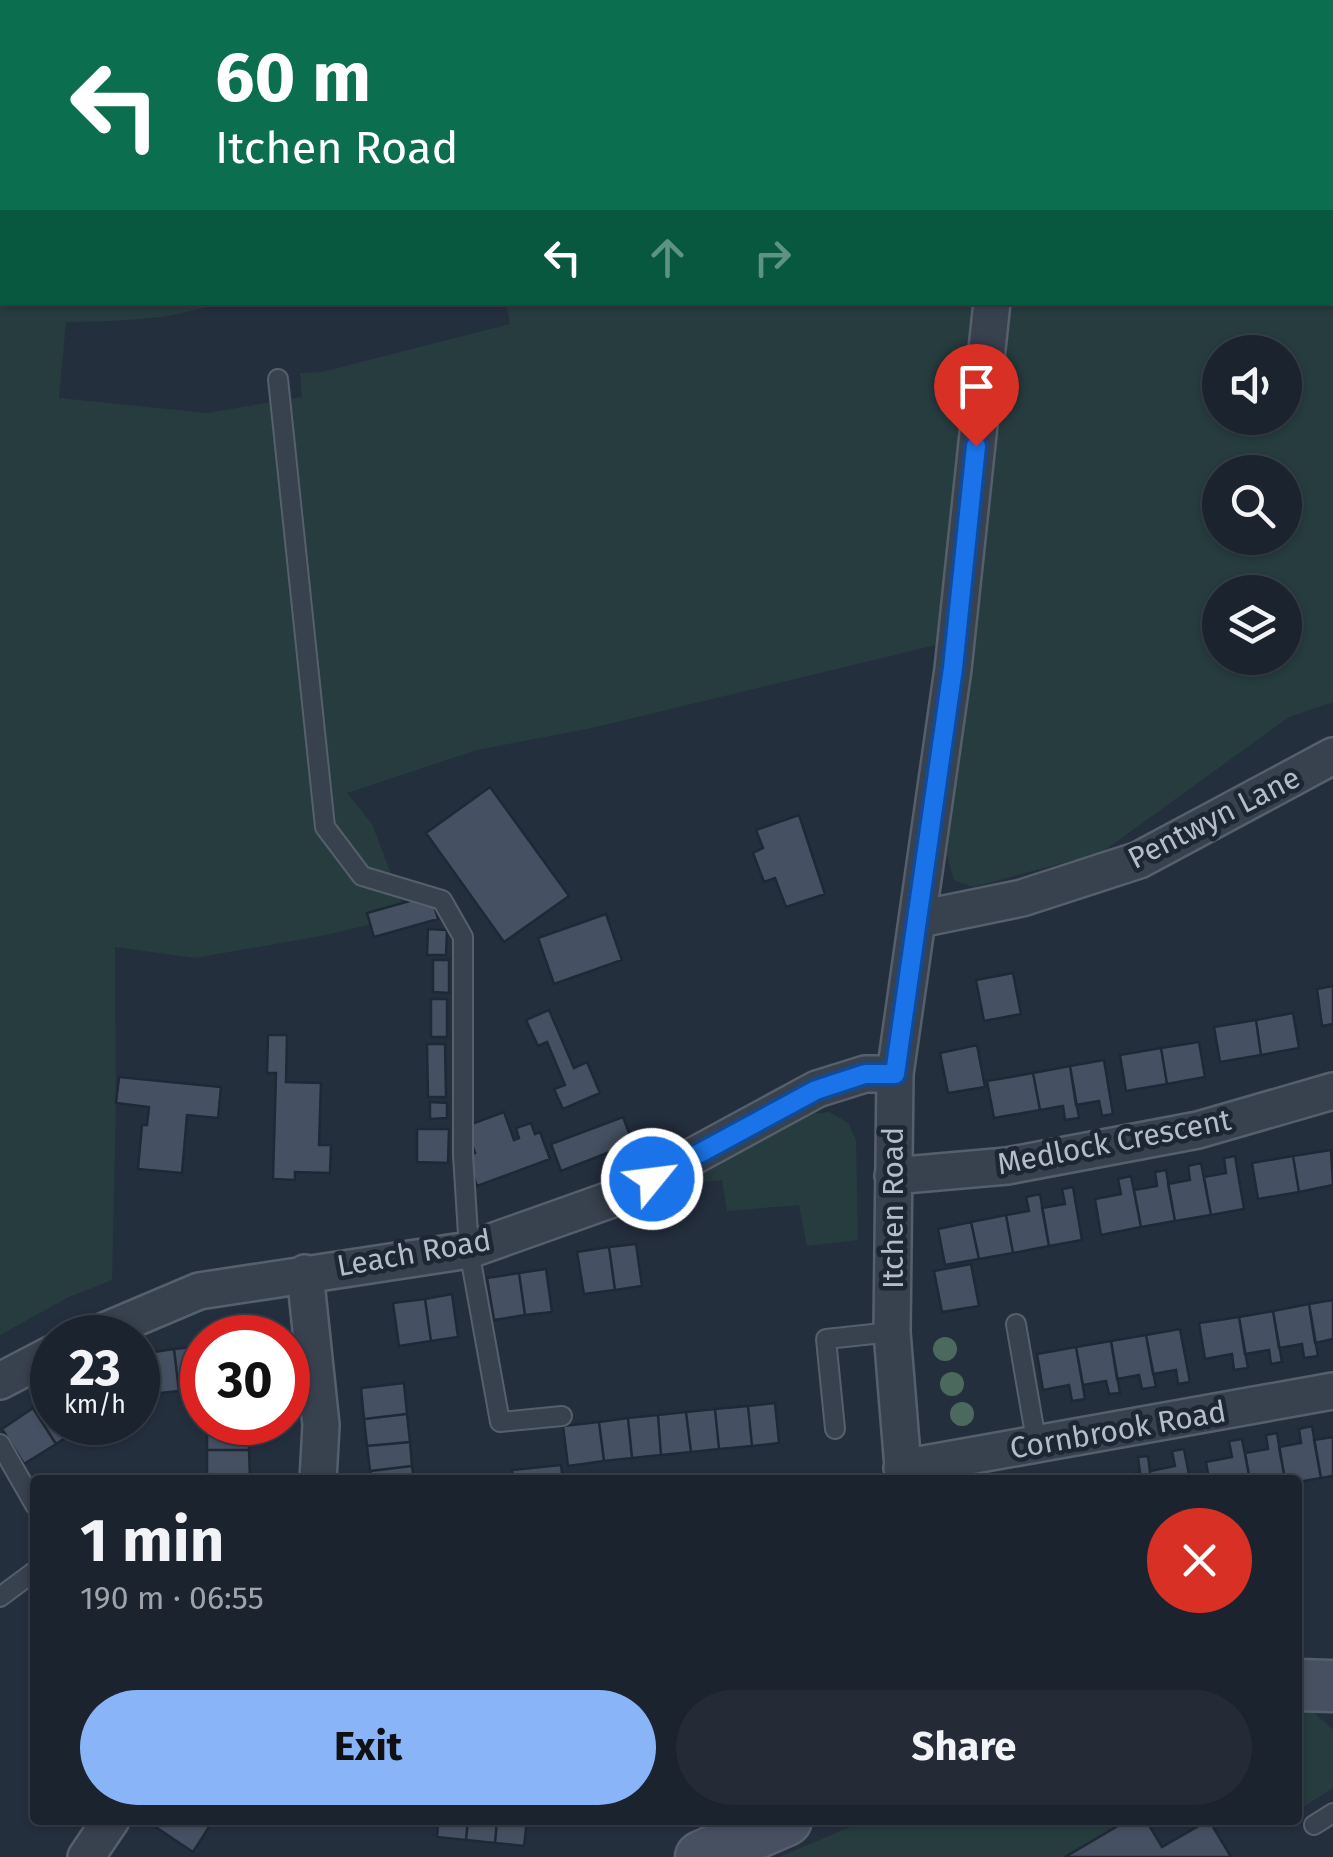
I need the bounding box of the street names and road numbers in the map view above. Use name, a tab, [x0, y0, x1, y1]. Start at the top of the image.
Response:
street label: Pentwyn Lane	[1122, 759, 1306, 877]
street label: Medlock Crescent	[994, 1102, 1234, 1182]
street label: Itchen Road	[875, 1127, 911, 1289]
street label: Leach Road	[334, 1222, 494, 1284]
street label: Cornbrook Road	[1007, 1393, 1229, 1467]

